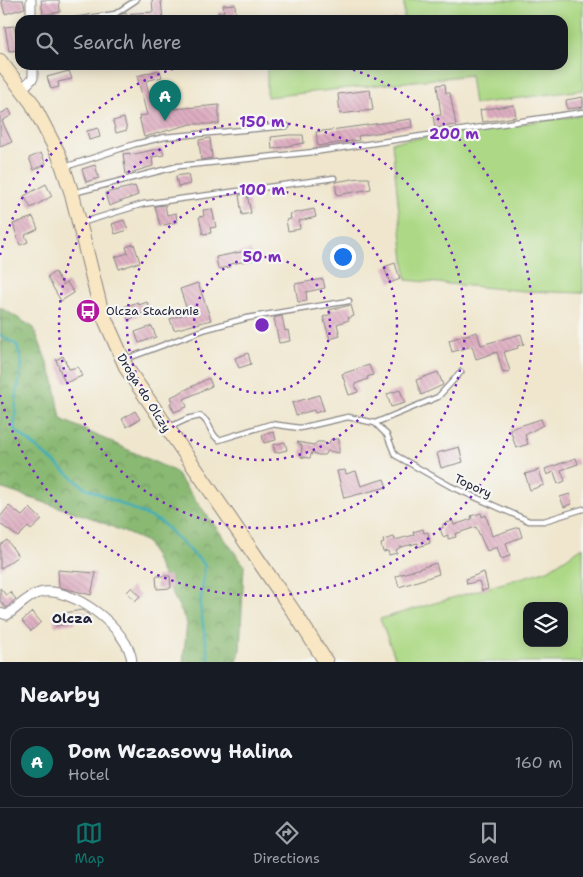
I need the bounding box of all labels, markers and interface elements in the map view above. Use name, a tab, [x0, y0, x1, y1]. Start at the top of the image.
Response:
search box	[15, 15, 568, 70]
icon: search	[33, 29, 61, 57]
text: Search here	[73, 30, 182, 55]
pin: A	[149, 80, 181, 121]
text: 150 m	[239, 112, 285, 132]
text: 200 m	[429, 124, 479, 144]
text: 100 m	[239, 180, 285, 200]
your location	[330, 244, 356, 270]
text: 50 m	[243, 247, 282, 267]
bus stop icon: Olcza Stachonie	[75, 298, 101, 324]
place label: Olcza Stachonie	[106, 303, 199, 319]
centre of rings	[253, 316, 271, 334]
street label: Droga do Olczy	[113, 351, 175, 435]
street label: Topory	[452, 470, 494, 502]
map controls	[523, 602, 568, 647]
button: layers	[523, 602, 568, 647]
district label: Olcza	[52, 609, 93, 627]
text: Nearby	[20, 681, 100, 709]
text: Dom Wczasowy Halina	[68, 739, 293, 764]
text: A	[31, 752, 43, 773]
text: 160 m	[515, 752, 562, 773]
text: Hotel	[68, 764, 109, 785]
tab: Map	[74, 819, 104, 867]
tab: Directions	[253, 819, 320, 867]
tab: Saved	[469, 819, 509, 867]

